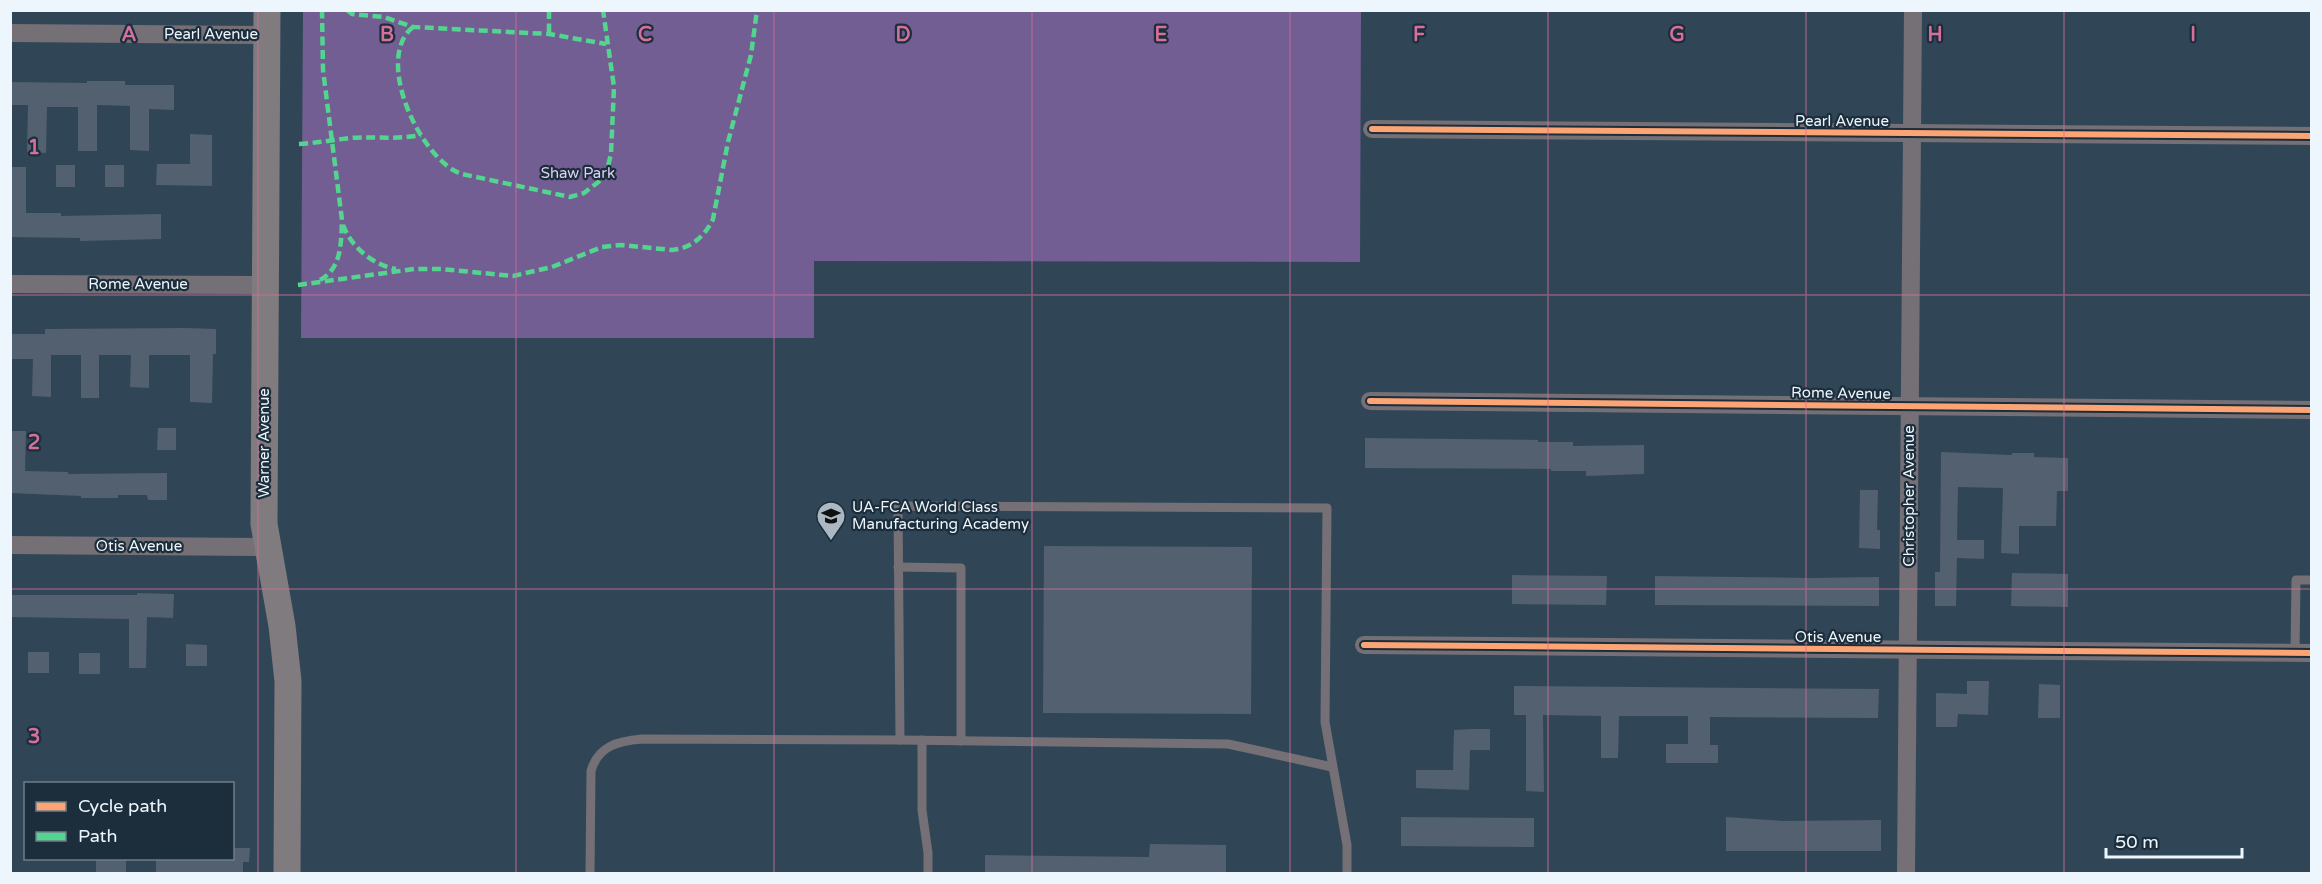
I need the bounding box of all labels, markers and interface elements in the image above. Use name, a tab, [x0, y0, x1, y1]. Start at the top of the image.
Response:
text: A	[122, 23, 137, 47]
text: B	[380, 23, 394, 47]
text: C	[638, 23, 652, 47]
text: D	[895, 23, 911, 47]
text: E	[1155, 23, 1168, 47]
text: F	[1413, 23, 1425, 47]
text: G	[1669, 23, 1685, 47]
text: H	[1927, 23, 1943, 47]
text: I	[2190, 23, 2196, 47]
street label: Pearl Avenue	[164, 25, 258, 43]
street label: Pearl Avenue	[1795, 112, 1889, 130]
text: 1	[28, 136, 40, 160]
park label: Shaw Park	[541, 164, 615, 182]
street label: Rome Avenue	[88, 275, 188, 293]
street label: Rome Avenue	[1791, 383, 1891, 403]
street label: Warner Avenue	[255, 388, 273, 498]
street label: Christopher Avenue	[1900, 425, 1918, 567]
text: 2	[28, 431, 40, 455]
place label: UA-FCA World Class Manufacturing Academy	[852, 498, 1029, 533]
school or university icon: UA-FCA World Class Manufacturing Academy	[815, 500, 847, 542]
street label: Otis Avenue	[96, 537, 182, 555]
street label: Otis Avenue	[1795, 628, 1881, 646]
text: 3	[28, 725, 40, 749]
legend	[24, 782, 234, 860]
text: Cycle path	[78, 795, 167, 817]
scale bar	[2106, 821, 2242, 859]
text: Path	[78, 825, 117, 847]
text: 50 m	[2115, 831, 2159, 853]

